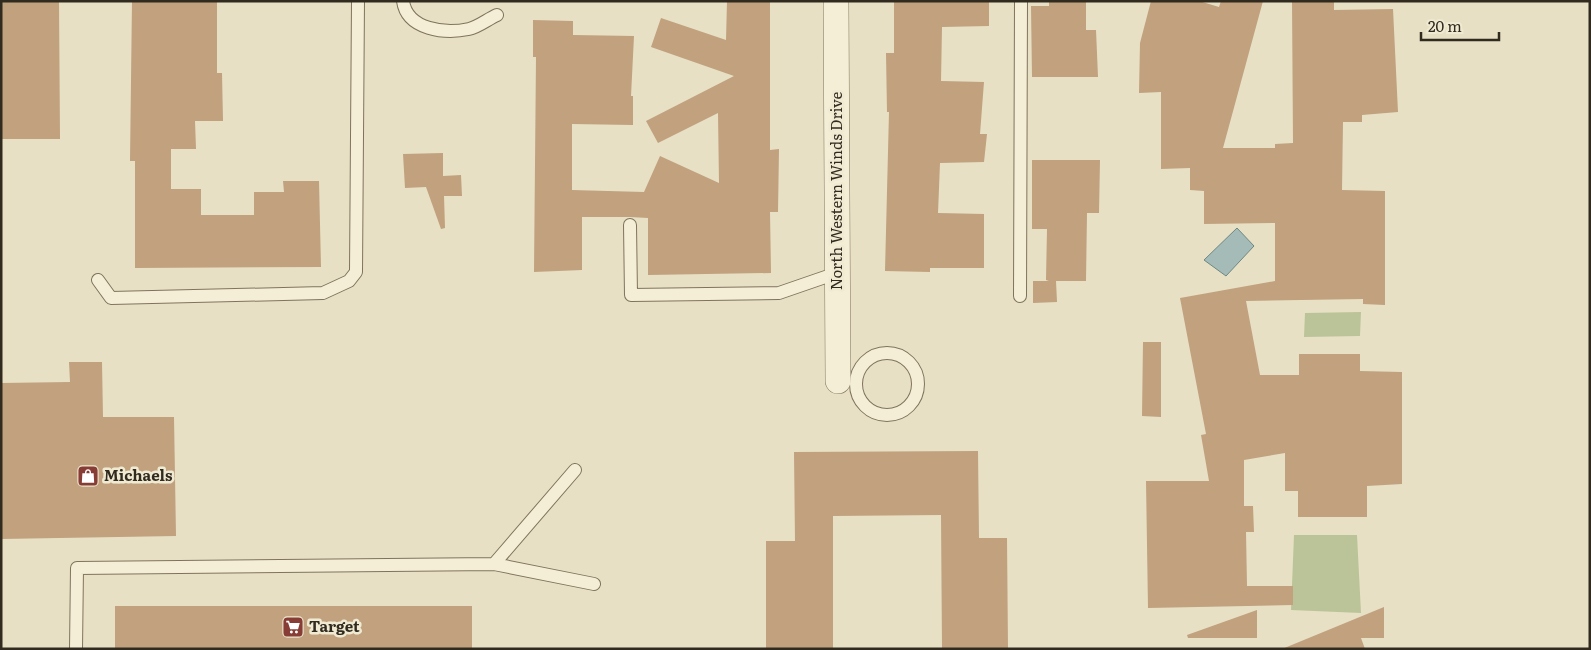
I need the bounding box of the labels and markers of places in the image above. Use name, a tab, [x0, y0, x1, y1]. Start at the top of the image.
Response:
place label: Michaels	[104, 463, 173, 486]
shop icon: Michaels	[76, 464, 100, 488]
place label: Target	[309, 614, 360, 637]
supermarket icon: Target	[281, 615, 305, 639]

